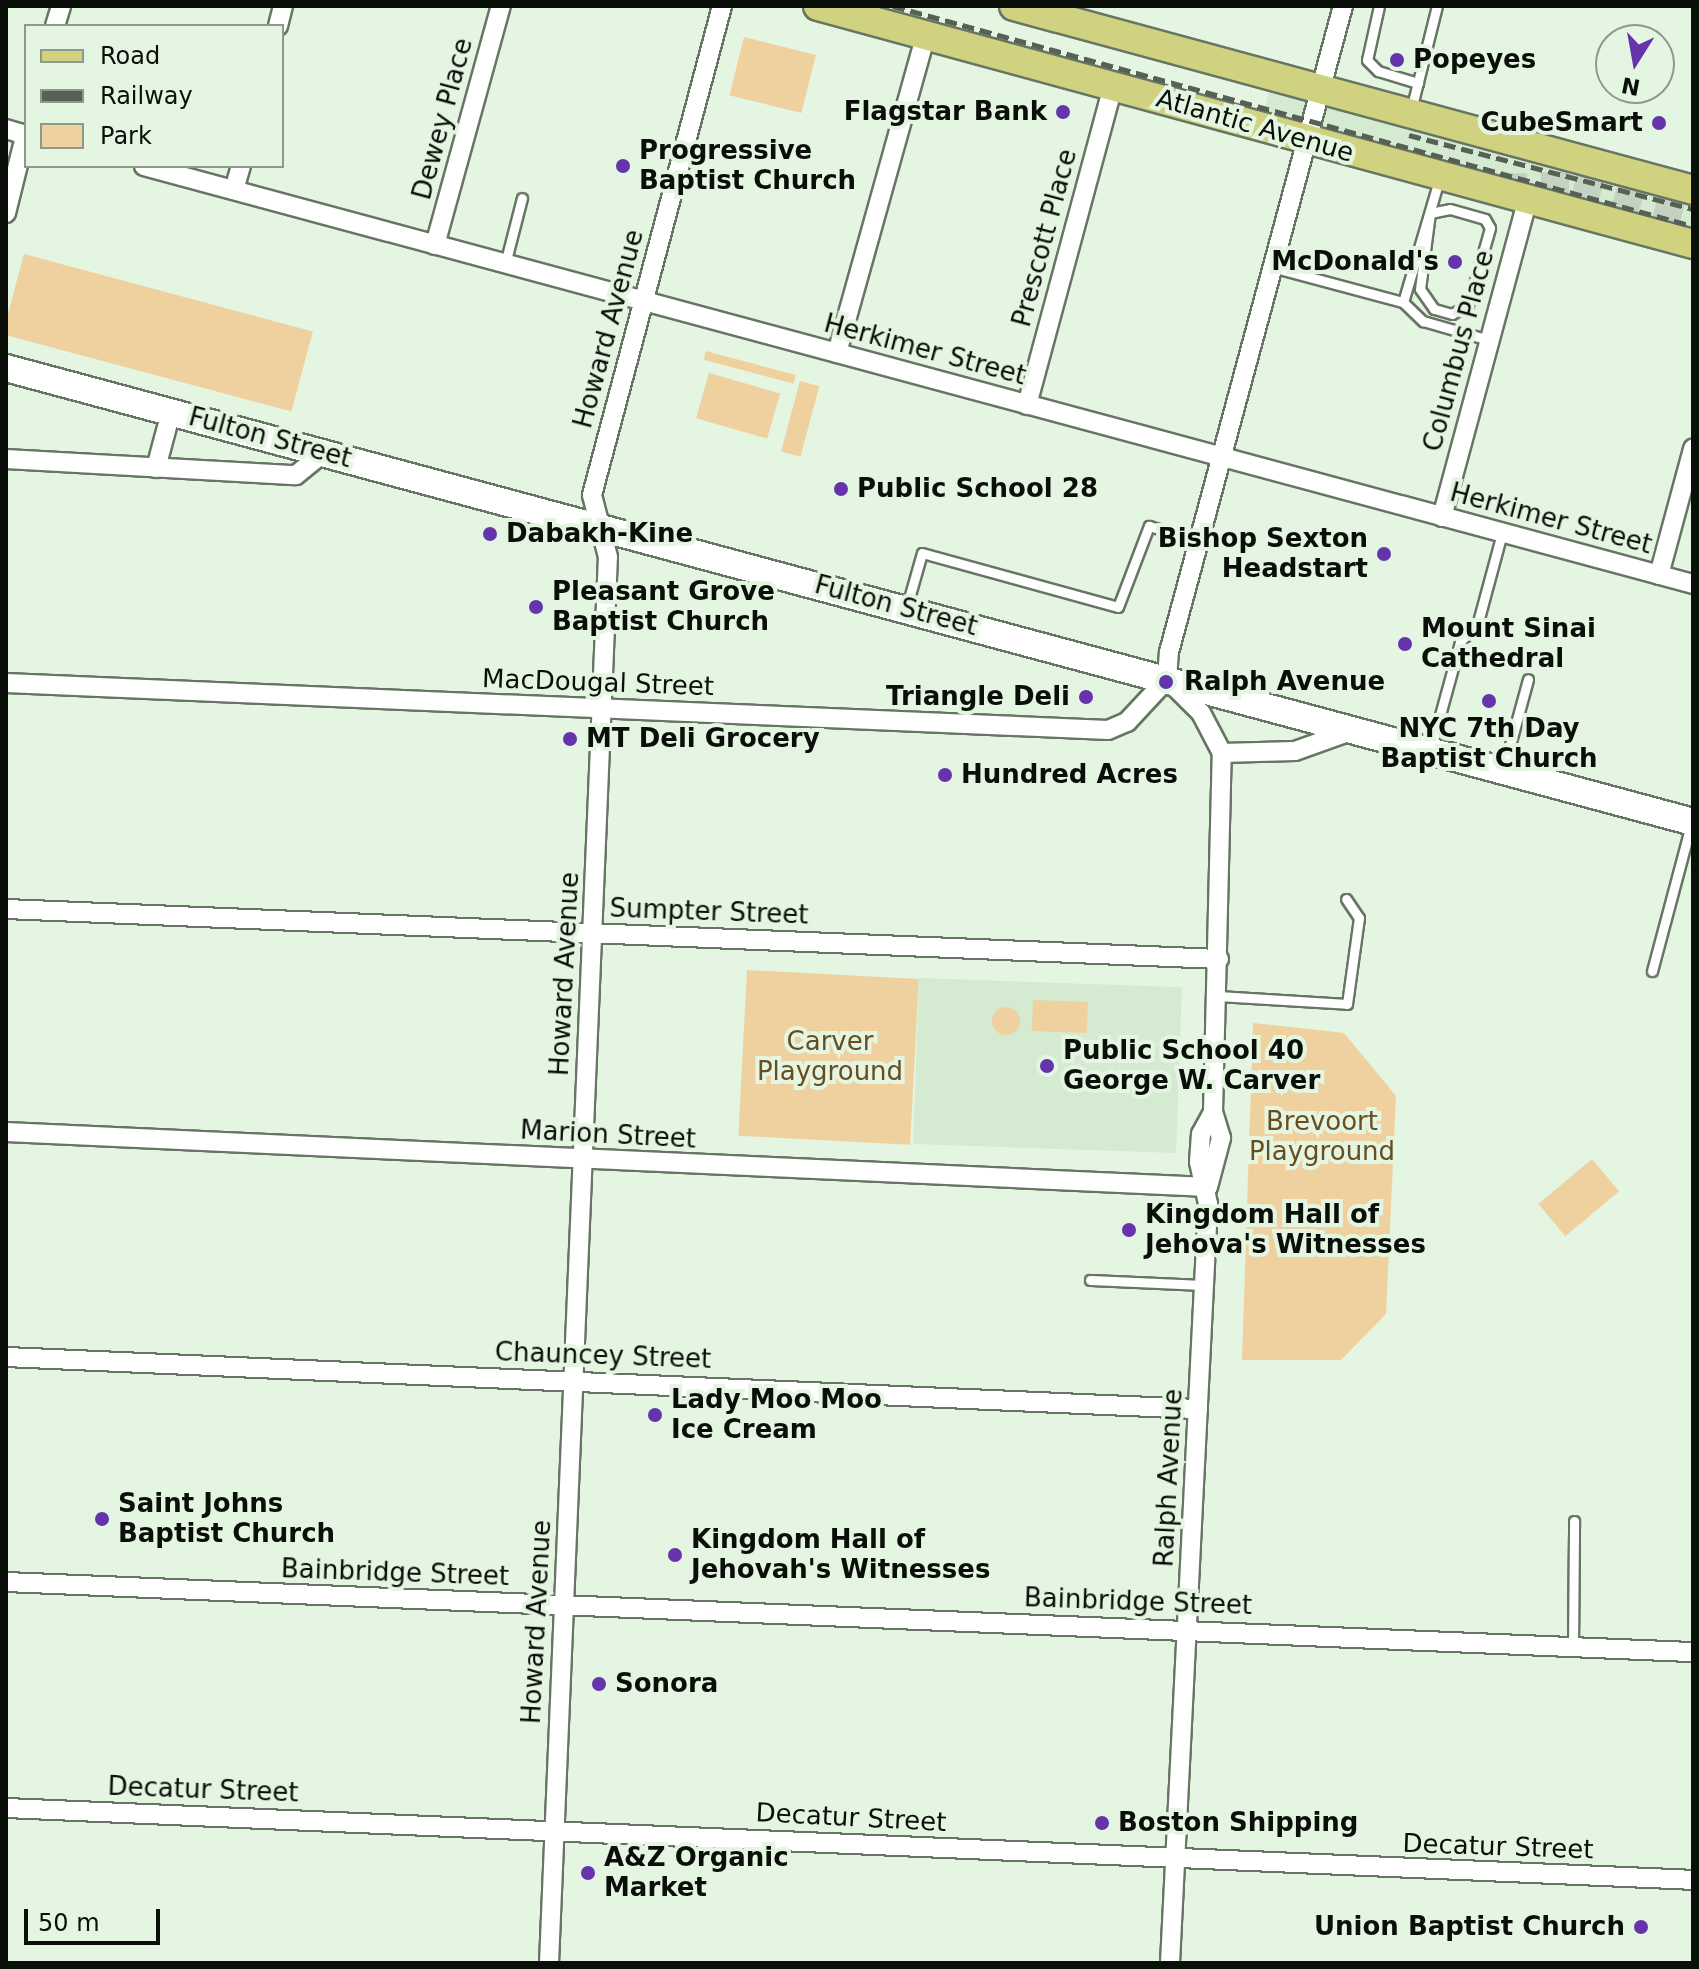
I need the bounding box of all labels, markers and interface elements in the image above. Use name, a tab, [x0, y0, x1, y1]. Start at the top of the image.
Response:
legend	[24, 24, 284, 168]
north arrow	[1595, 24, 1675, 104]
street label: Dewey Place	[406, 35, 480, 203]
text: Road	[100, 42, 160, 70]
place label: Popeyes	[1413, 44, 1536, 76]
marker: Popeyes	[1388, 51, 1406, 69]
text: N	[1619, 72, 1642, 100]
text: Railway	[100, 82, 193, 110]
street label: Atlantic Avenue	[1153, 83, 1357, 169]
place label: Flagstar Bank	[844, 96, 1047, 128]
marker: Flagstar Bank	[1054, 103, 1072, 121]
place label: CubeSmart	[1481, 107, 1643, 139]
marker: CubeSmart	[1650, 114, 1668, 132]
text: Park	[100, 122, 152, 150]
place label: Progressive Baptist Church	[639, 135, 856, 196]
street label: Prescott Place	[1006, 146, 1084, 330]
marker: Progressive Baptist Church	[614, 157, 632, 175]
street label: Howard Avenue	[567, 226, 651, 432]
place label: McDonald's	[1271, 246, 1439, 278]
street label: Columbus Place	[1417, 247, 1501, 455]
marker: McDonald's	[1446, 253, 1464, 271]
street label: Herkimer Street	[821, 308, 1029, 392]
street label: Fulton Street	[185, 401, 355, 475]
place label: Public School 28	[857, 473, 1098, 505]
street label: Herkimer Street	[1447, 477, 1655, 561]
marker: Public School 28	[832, 480, 850, 498]
place label: Dabakh-Kine	[506, 518, 693, 550]
place label: Bishop Sexton Headstart	[1158, 523, 1368, 584]
marker: Dabakh-Kine	[481, 525, 499, 543]
marker: Bishop Sexton Headstart	[1375, 545, 1393, 563]
street label: Fulton Street	[811, 569, 981, 643]
place label: Pleasant Grove Baptist Church	[552, 576, 775, 638]
marker: Pleasant Grove Baptist Church	[527, 598, 545, 616]
place label: Mount Sinai Cathedral	[1421, 613, 1596, 674]
marker: Mount Sinai Cathedral	[1396, 635, 1414, 653]
street label: MacDougal Street	[482, 663, 714, 703]
place label: Ralph Avenue	[1184, 666, 1385, 698]
marker: Ralph Avenue	[1155, 671, 1177, 693]
place label: Triangle Deli	[886, 681, 1070, 713]
marker: Triangle Deli	[1077, 688, 1095, 706]
marker: NYC 7th Day Baptist Church	[1480, 692, 1498, 710]
place label: NYC 7th Day Baptist Church	[1380, 713, 1598, 774]
place label: MT Deli Grocery	[586, 723, 820, 755]
marker: MT Deli Grocery	[561, 730, 579, 748]
place label: Hundred Acres	[961, 759, 1178, 791]
marker: Hundred Acres	[936, 766, 954, 784]
street label: Howard Avenue	[544, 871, 586, 1077]
street label: Sumpter Street	[609, 893, 809, 931]
park label: Carver Playground	[757, 1026, 903, 1088]
place label: Public School 40 George W. Carver	[1063, 1035, 1320, 1096]
marker: Public School 40 George W. Carver	[1038, 1057, 1056, 1075]
park label: Brevoort Playground	[1249, 1106, 1395, 1168]
street label: Marion Street	[519, 1115, 697, 1155]
place label: Kingdom Hall of Jehova's Witnesses	[1145, 1199, 1426, 1260]
marker: Kingdom Hall of Jehova's Witnesses	[1120, 1221, 1138, 1239]
street label: Chauncey Street	[494, 1337, 712, 1375]
place label: Lady Moo Moo Ice Cream	[671, 1384, 882, 1446]
street label: Ralph Avenue	[1149, 1388, 1189, 1568]
marker: Lady Moo Moo Ice Cream	[646, 1406, 664, 1424]
place label: Saint Johns Baptist Church	[118, 1488, 335, 1550]
marker: Saint Johns Baptist Church	[93, 1510, 111, 1528]
street label: Howard Avenue	[516, 1519, 558, 1725]
place label: Kingdom Hall of Jehovah's Witnesses	[691, 1524, 990, 1586]
marker: Kingdom Hall of Jehovah's Witnesses	[666, 1546, 684, 1564]
street label: Bainbridge Street	[280, 1553, 510, 1593]
street label: Bainbridge Street	[1023, 1582, 1253, 1622]
place label: Sonora	[615, 1668, 718, 1700]
marker: Sonora	[590, 1675, 608, 1693]
street label: Decatur Street	[107, 1771, 299, 1809]
street label: Decatur Street	[755, 1797, 947, 1839]
place label: Boston Shipping	[1118, 1807, 1358, 1839]
marker: Boston Shipping	[1093, 1814, 1111, 1832]
street label: Decatur Street	[1402, 1828, 1594, 1866]
place label: A&Z Organic Market	[604, 1842, 789, 1904]
marker: A&Z Organic Market	[579, 1864, 597, 1882]
scale bar	[28, 1893, 164, 1943]
text: 50 m	[38, 1909, 100, 1937]
place label: Union Baptist Church	[1314, 1911, 1625, 1943]
marker: Union Baptist Church	[1632, 1918, 1650, 1936]

